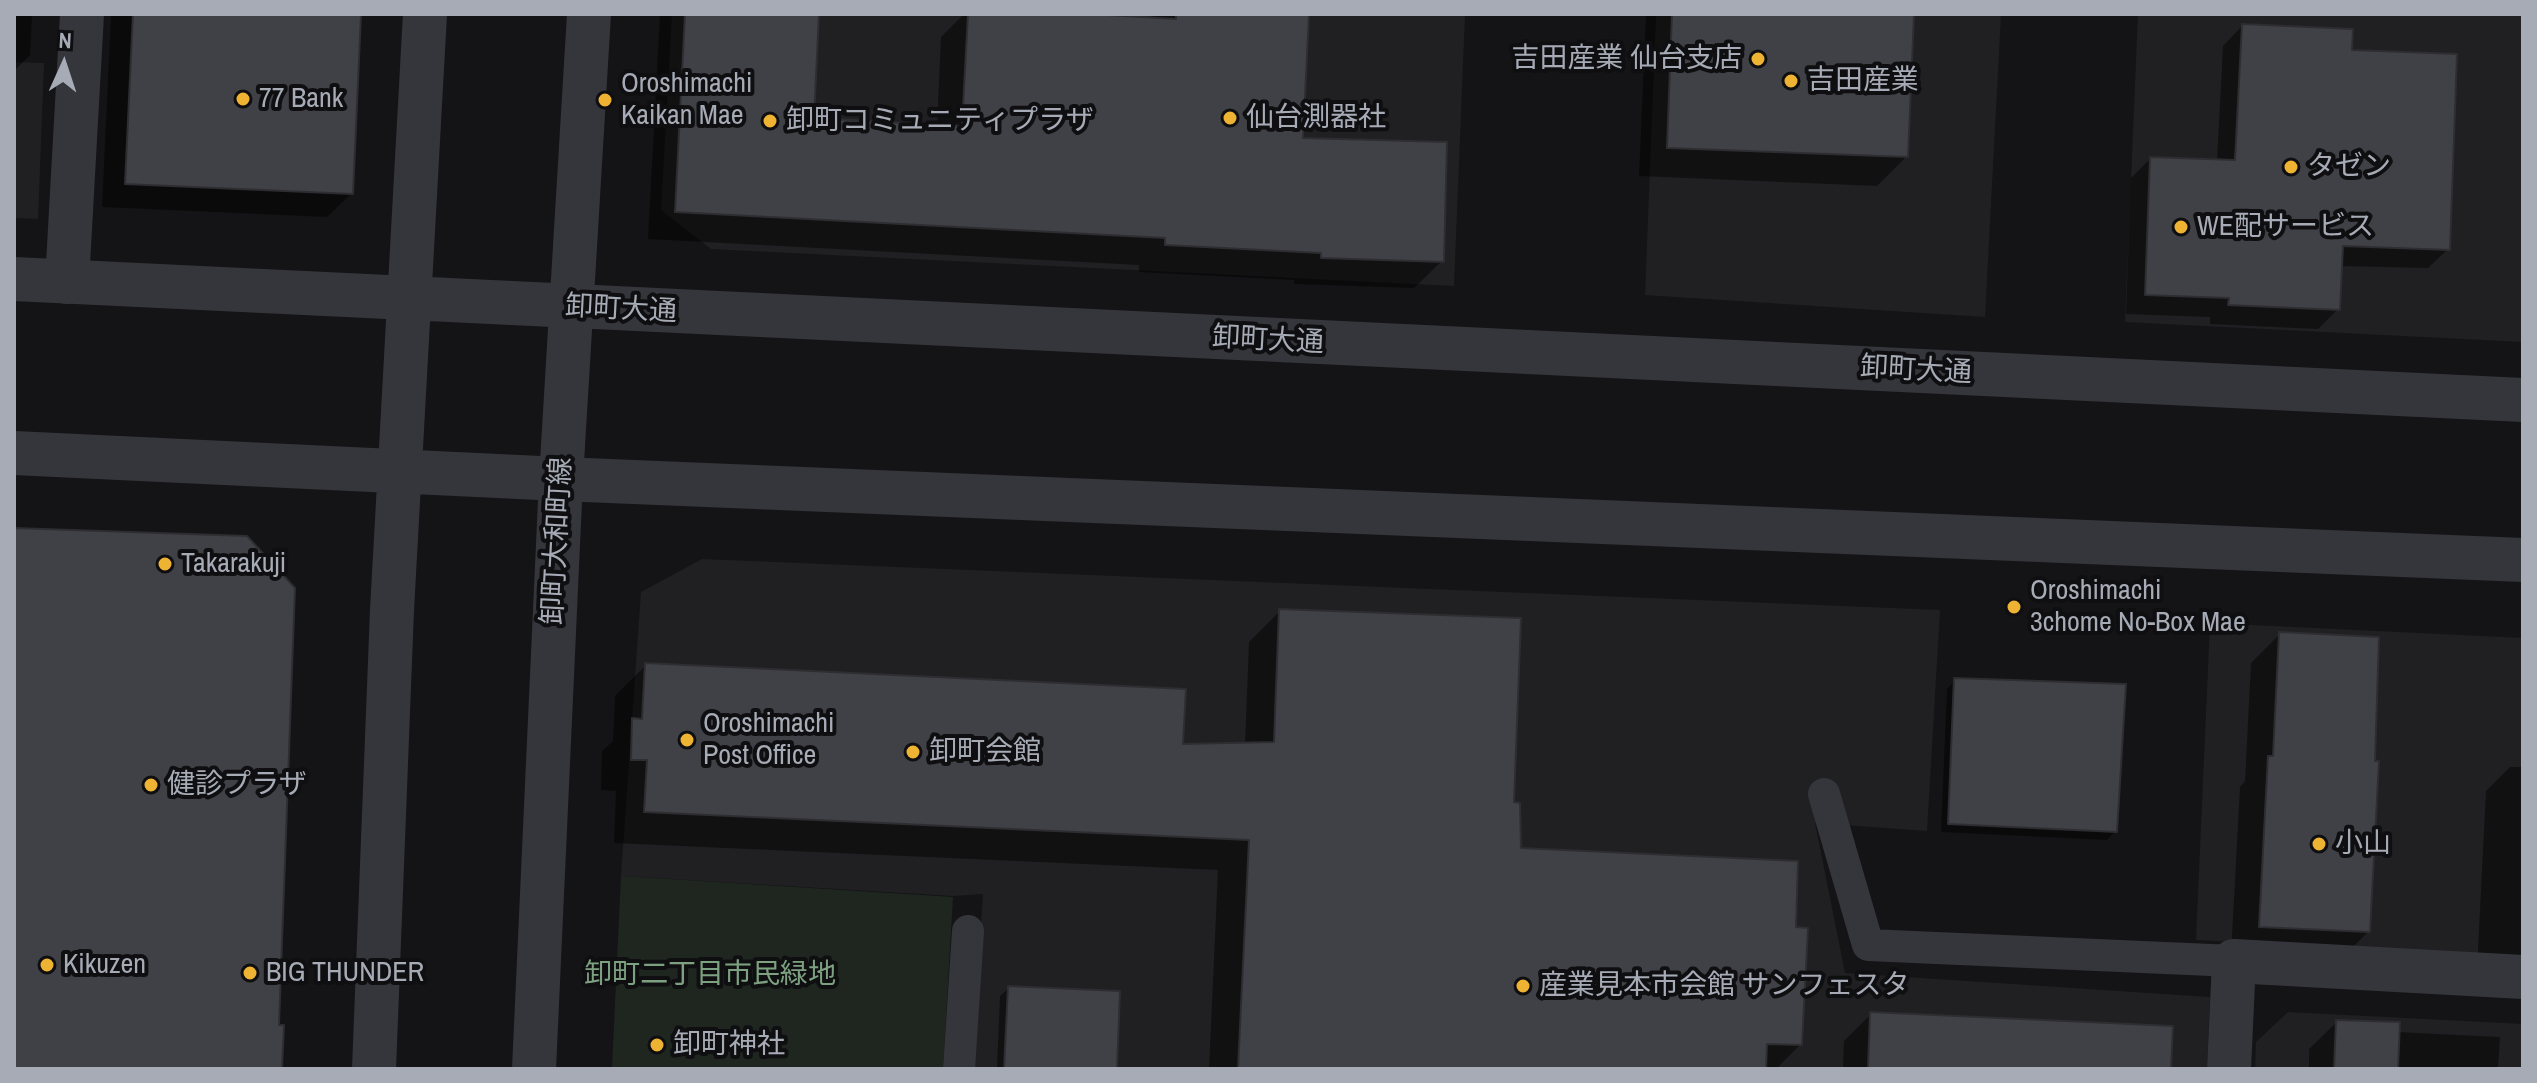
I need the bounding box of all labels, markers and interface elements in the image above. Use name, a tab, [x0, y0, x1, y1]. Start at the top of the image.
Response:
north arrow	[24, 24, 104, 104]
text: N	[58, 25, 73, 55]
place label: 吉田産業 仙台支店	[1512, 42, 1742, 76]
marker: 吉田産業 仙台支店	[1749, 50, 1767, 68]
place label: 吉田産業	[1807, 64, 1919, 98]
place label: Oroshimachi Kaikan Mae	[621, 67, 752, 133]
marker: 吉田産業	[1782, 72, 1800, 90]
place label: 77 Bank	[259, 82, 343, 116]
marker: 77 Bank	[234, 90, 252, 108]
marker: Oroshimachi Kaikan Mae	[596, 91, 614, 109]
place label: 仙台測器社	[1246, 101, 1386, 135]
place label: 卸町コミュニティプラザ	[786, 104, 1094, 138]
marker: 仙台測器社	[1221, 109, 1239, 127]
marker: 卸町コミュニティプラザ	[761, 112, 779, 130]
place label: タゼン	[2307, 150, 2391, 184]
marker: タゼン	[2282, 158, 2300, 176]
place label: WE配サービス	[2197, 210, 2374, 244]
marker: WE配サービス	[2172, 218, 2190, 236]
street label: 卸町大通	[564, 290, 678, 330]
street label: 卸町大通	[1211, 321, 1325, 361]
street label: 卸町大通	[1859, 351, 1973, 391]
street label: 卸町大和町線	[537, 456, 579, 626]
place label: Takarakuji	[181, 547, 286, 581]
marker: Takarakuji	[156, 555, 174, 573]
place label: Oroshimachi 3chome No-Box Mae	[2030, 574, 2246, 640]
marker: Oroshimachi 3chome No-Box Mae	[2005, 598, 2023, 616]
place label: Oroshimachi Post Office	[703, 707, 834, 773]
marker: Oroshimachi Post Office	[678, 731, 696, 749]
place label: 卸町会館	[929, 735, 1041, 769]
marker: 卸町会館	[904, 743, 922, 761]
place label: 健診プラザ	[167, 768, 307, 802]
marker: 健診プラザ	[142, 776, 160, 794]
place label: 小山	[2335, 827, 2391, 861]
marker: 小山	[2310, 835, 2328, 853]
place label: Kikuzen	[63, 948, 146, 982]
marker: Kikuzen	[38, 956, 56, 974]
place label: BIG THUNDER	[266, 956, 424, 990]
park label: 卸町二丁目市民緑地	[584, 958, 836, 992]
marker: BIG THUNDER	[241, 964, 259, 982]
place label: 産業見本市会館 サンフェスタ	[1539, 969, 1909, 1003]
marker: 産業見本市会館 サンフェスタ	[1514, 977, 1532, 995]
place label: 卸町神社	[673, 1028, 785, 1062]
marker: 卸町神社	[648, 1036, 666, 1054]

